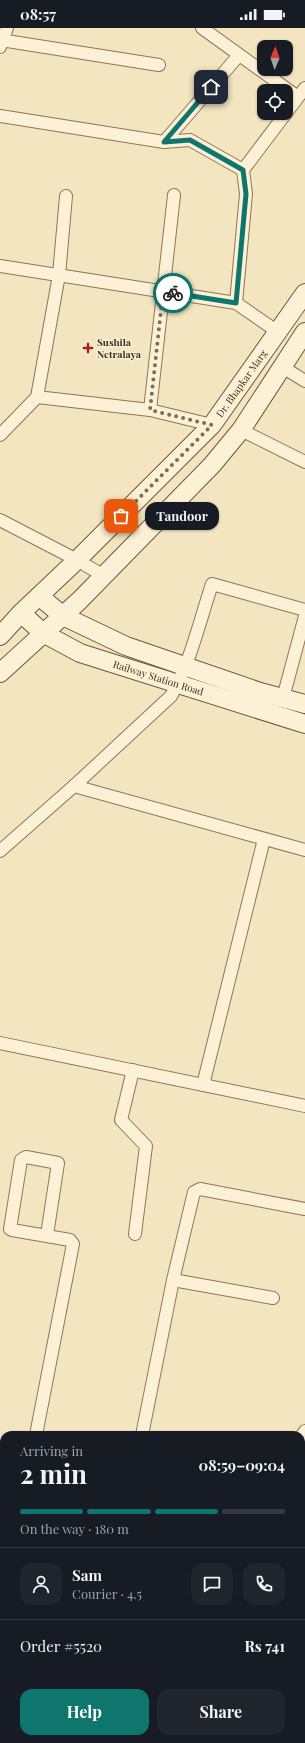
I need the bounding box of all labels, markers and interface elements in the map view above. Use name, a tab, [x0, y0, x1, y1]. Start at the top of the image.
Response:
text: 08:57	[20, 4, 56, 24]
north arrow	[257, 40, 293, 76]
map controls	[257, 40, 293, 120]
pin	[194, 70, 228, 104]
icon: home	[200, 76, 222, 98]
button: locate	[257, 84, 293, 120]
courier	[153, 273, 193, 313]
icon: bike	[162, 282, 184, 304]
place label: Sushila Netralaya	[97, 335, 142, 361]
marker: Sushila Netralaya	[82, 342, 94, 354]
street label: Dr. Bhapkar Marg	[213, 346, 270, 420]
pin	[104, 499, 138, 533]
callout: Tandoor	[145, 502, 219, 530]
icon: bag	[110, 505, 132, 527]
text: Tandoor	[156, 507, 208, 524]
street label: Railway Station Road	[111, 657, 206, 699]
text: Arriving in	[20, 1442, 83, 1459]
text: 08:59–09:04	[199, 1455, 285, 1475]
text: 2 min	[20, 1456, 87, 1491]
text: On the way · 180 m	[20, 1520, 129, 1537]
button: person	[20, 1563, 62, 1605]
button: chat	[191, 1563, 233, 1605]
button: phone	[243, 1563, 285, 1605]
text: Sam	[72, 1565, 102, 1585]
text: Courier · 4.5	[72, 1585, 142, 1602]
text: Order #5520	[20, 1636, 102, 1656]
text: Rs 741	[244, 1636, 285, 1656]
button: Help	[20, 1689, 149, 1735]
button: Share	[157, 1689, 285, 1735]

